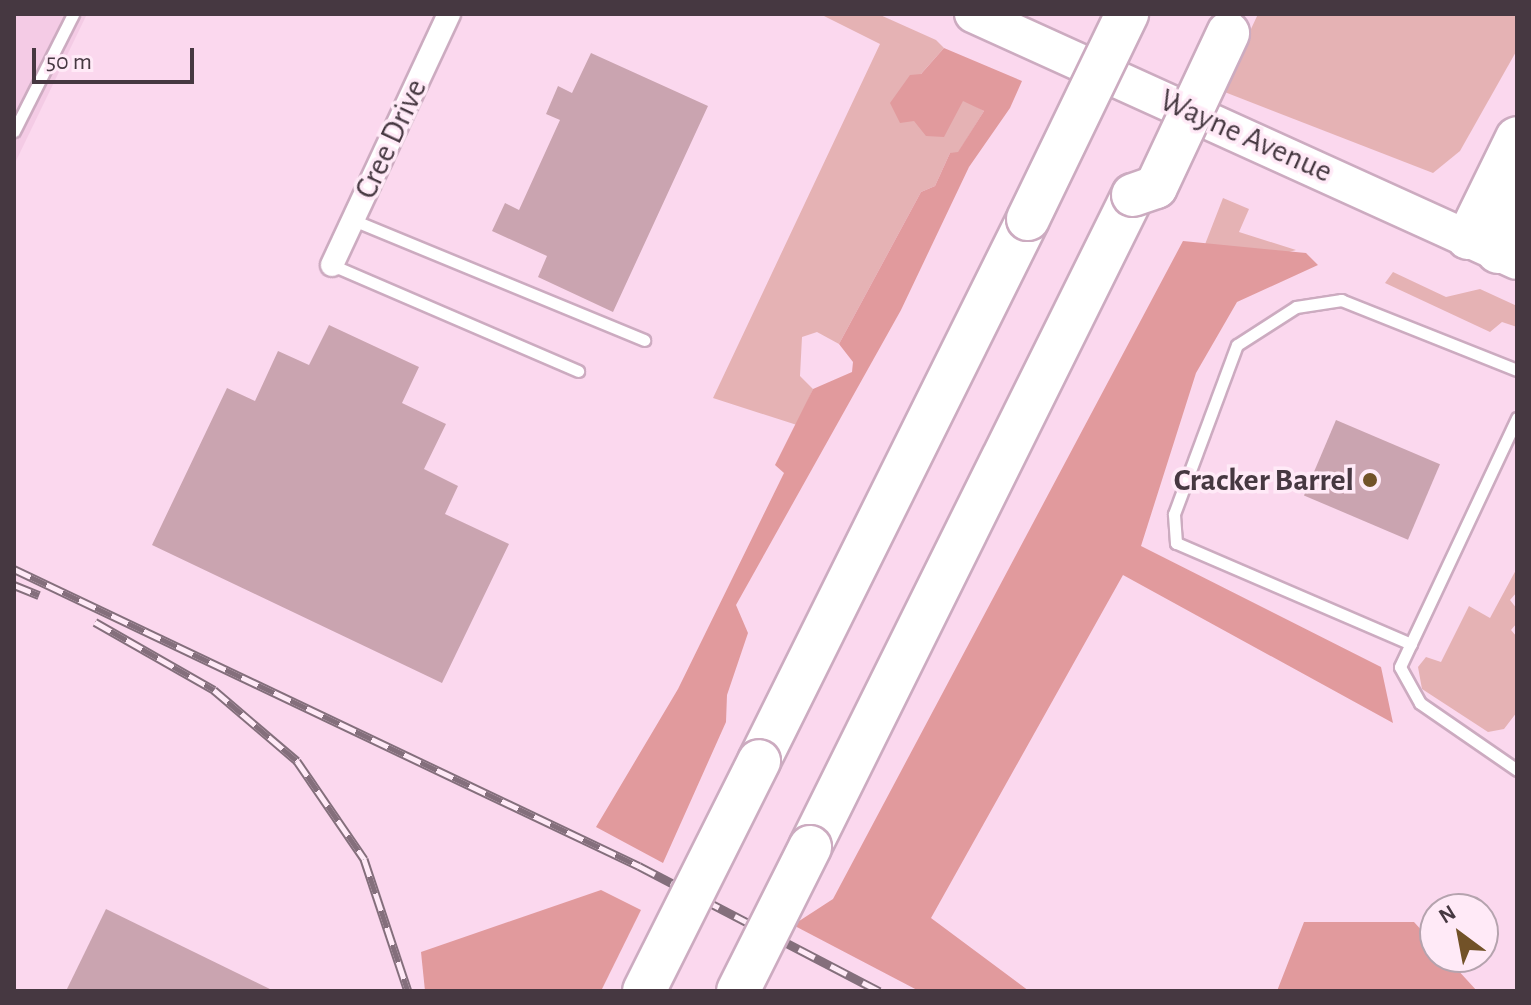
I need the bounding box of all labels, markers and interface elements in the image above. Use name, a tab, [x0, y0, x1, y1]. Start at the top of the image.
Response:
scale bar	[36, 32, 198, 82]
text: 50 m	[46, 50, 92, 74]
street label: Cree Drive	[347, 73, 435, 205]
street label: Wayne Avenue	[1154, 81, 1338, 191]
place label: Cracker Barrel	[1174, 461, 1354, 499]
marker: Cracker Barrel	[1361, 471, 1379, 489]
north arrow	[1419, 893, 1499, 973]
text: N	[1435, 901, 1460, 928]

